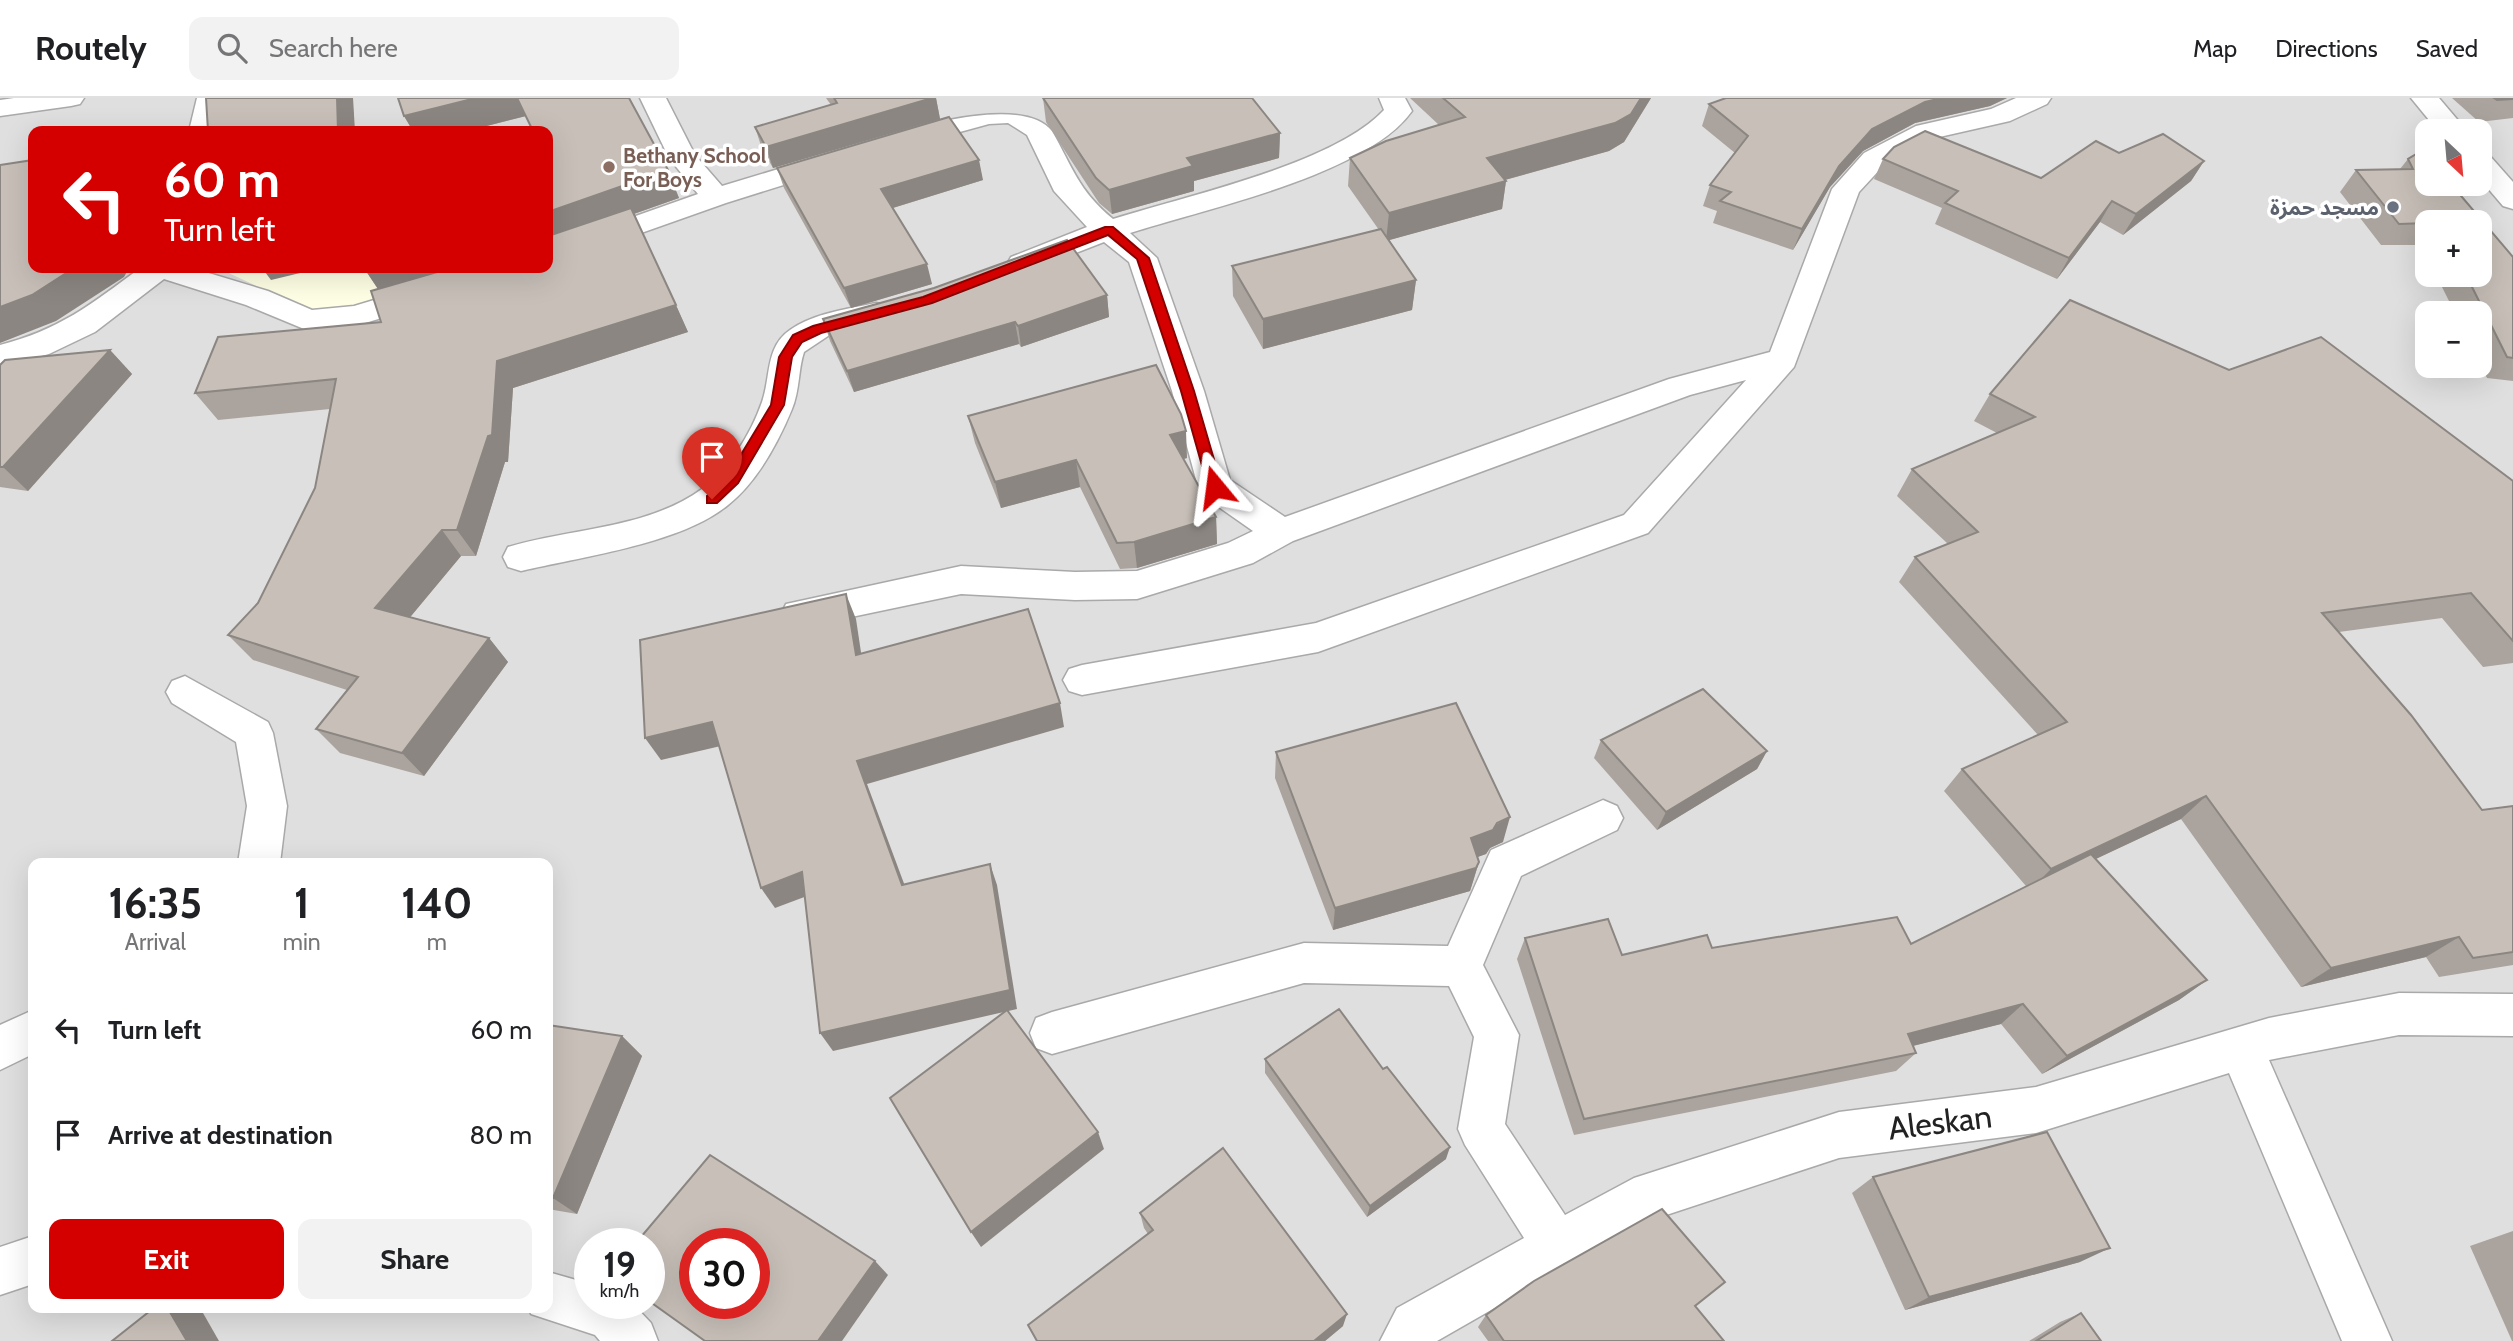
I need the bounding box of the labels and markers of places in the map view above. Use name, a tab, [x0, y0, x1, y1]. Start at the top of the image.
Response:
place label: Bethany School For Boys	[623, 143, 767, 192]
marker: Bethany School For Boys	[601, 159, 617, 175]
place label: مسجد حمزة	[2270, 195, 2379, 220]
marker: مسجد حمزة	[2385, 199, 2401, 215]
pin	[682, 427, 742, 499]

